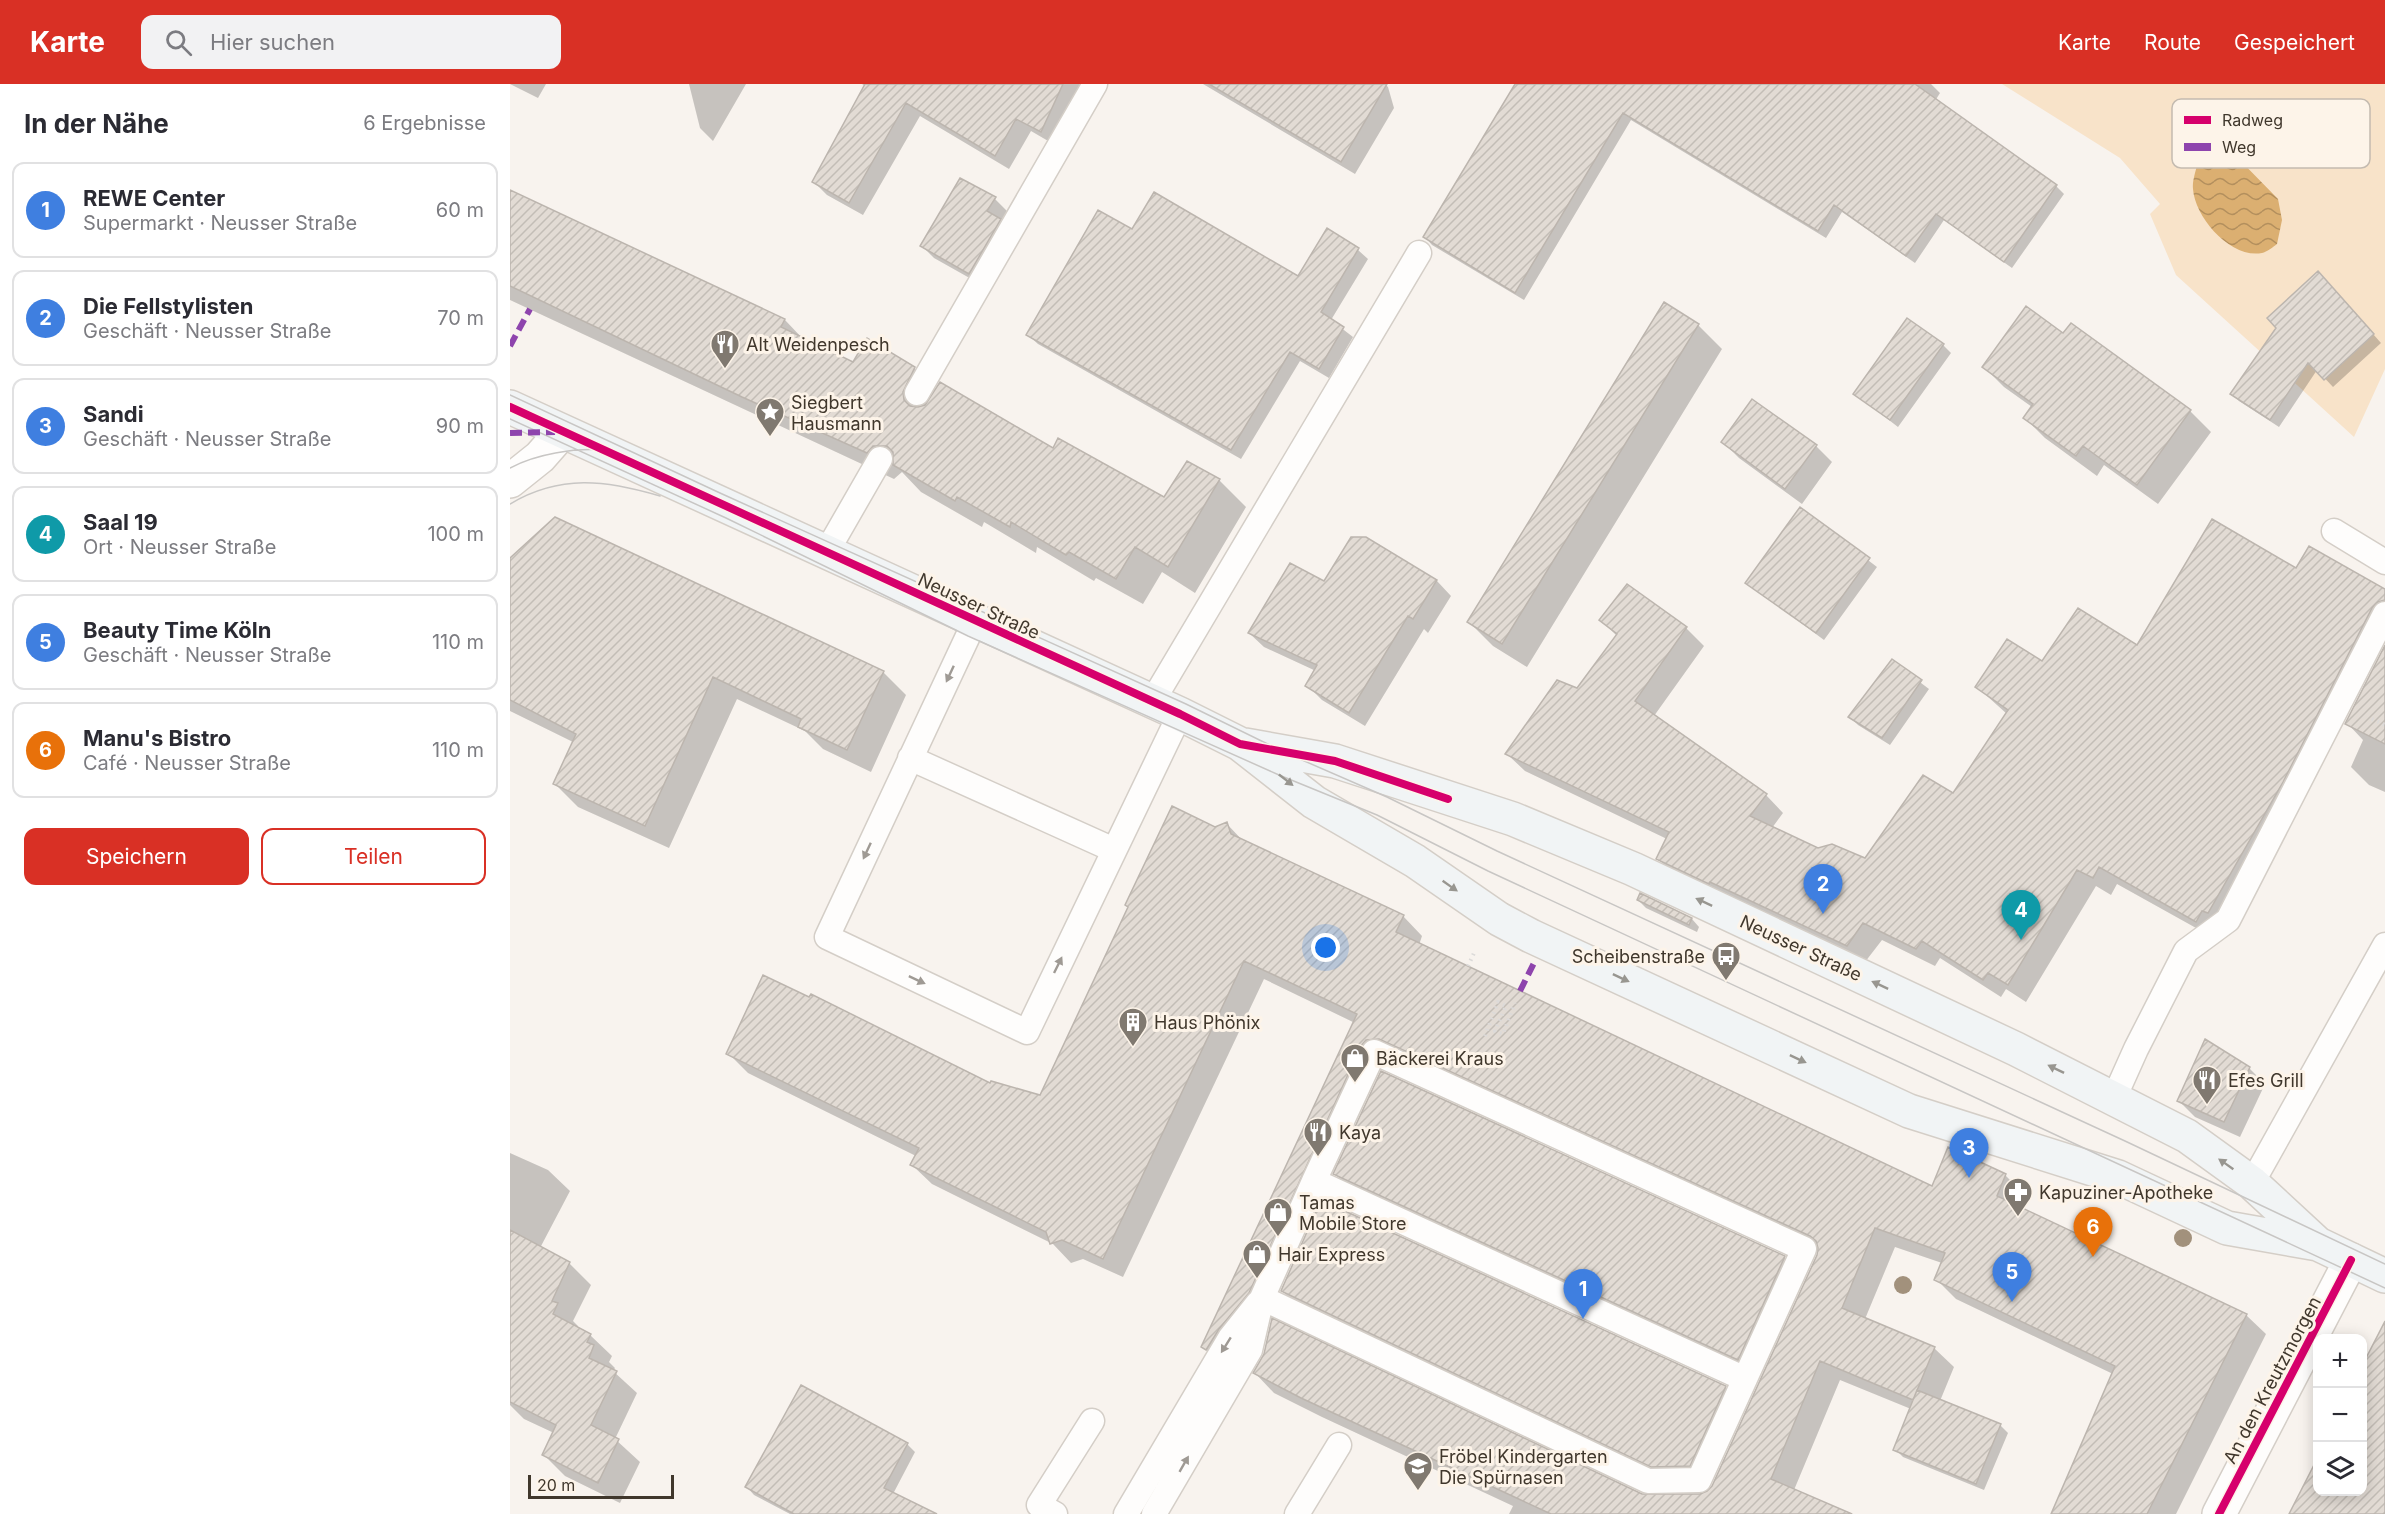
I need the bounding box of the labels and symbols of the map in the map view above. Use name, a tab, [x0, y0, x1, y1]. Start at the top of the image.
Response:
legend	[2172, 99, 2370, 168]
text: Radweg	[2222, 110, 2283, 130]
text: Weg	[2222, 137, 2256, 157]
restaurant icon: Alt Weidenpesch	[709, 328, 741, 370]
place label: Alt Weidenpesch	[746, 334, 890, 355]
place label: Siegbert Hausmann	[791, 392, 882, 434]
place icon: Siegbert Hausmann	[754, 396, 786, 438]
street label: Neusser Straße	[915, 569, 1043, 643]
one-way arrow	[945, 665, 954, 682]
one-way arrow	[1278, 774, 1294, 787]
one-way arrow	[862, 842, 872, 860]
pin: 2	[1804, 864, 1842, 914]
one-way arrow	[1442, 880, 1458, 891]
pin: 4	[2002, 890, 2040, 940]
one-way arrow	[1695, 898, 1712, 907]
street label: Neusser Straße	[1737, 911, 1865, 985]
your location	[1311, 933, 1340, 962]
bus stop icon: Scheibenstraße	[1710, 940, 1742, 982]
place label: Scheibenstraße	[1572, 946, 1705, 967]
one-way arrow	[1054, 957, 1063, 974]
one-way arrow	[1613, 973, 1630, 982]
one-way arrow	[909, 975, 926, 984]
one-way arrow	[1872, 981, 1889, 990]
building icon: Haus Phönix	[1117, 1006, 1149, 1048]
place label: Haus Phönix	[1154, 1012, 1261, 1033]
shop icon: Bäckerei Kraus	[1339, 1042, 1371, 1084]
place label: Bäckerei Kraus	[1376, 1048, 1504, 1069]
one-way arrow	[1790, 1055, 1807, 1064]
restaurant icon: Efes Grill	[2191, 1064, 2223, 1106]
one-way arrow	[2048, 1065, 2065, 1074]
place label: Efes Grill	[2228, 1070, 2304, 1091]
restaurant icon: Kaya	[1302, 1116, 1334, 1158]
place label: Kaya	[1339, 1122, 1381, 1143]
pin: 3	[1950, 1128, 1988, 1178]
one-way arrow	[2219, 1158, 2235, 1170]
pharmacy icon: Kapuziner-Apotheke	[2002, 1176, 2034, 1218]
place label: Kapuziner-Apotheke	[2039, 1182, 2213, 1203]
place label: Tamas Mobile Store	[1299, 1192, 1406, 1234]
shop icon: Tamas Mobile Store	[1262, 1196, 1294, 1238]
pin: 6	[2074, 1208, 2112, 1257]
shop icon: Hair Express	[1241, 1238, 1273, 1280]
place label: Hair Express	[1278, 1244, 1385, 1265]
pin: 5	[1992, 1252, 2032, 1302]
pin: 1	[1564, 1270, 1602, 1319]
street label: An den Kreutzmorgen	[2219, 1293, 2325, 1467]
one-way arrow	[1220, 1337, 1231, 1353]
place label: Fröbel Kindergarten Die Spürnasen	[1439, 1446, 1608, 1488]
school or university icon: Fröbel Kindergarten Die Spürnasen	[1402, 1450, 1434, 1492]
one-way arrow	[1178, 1455, 1188, 1472]
scale bar	[528, 1472, 674, 1500]

